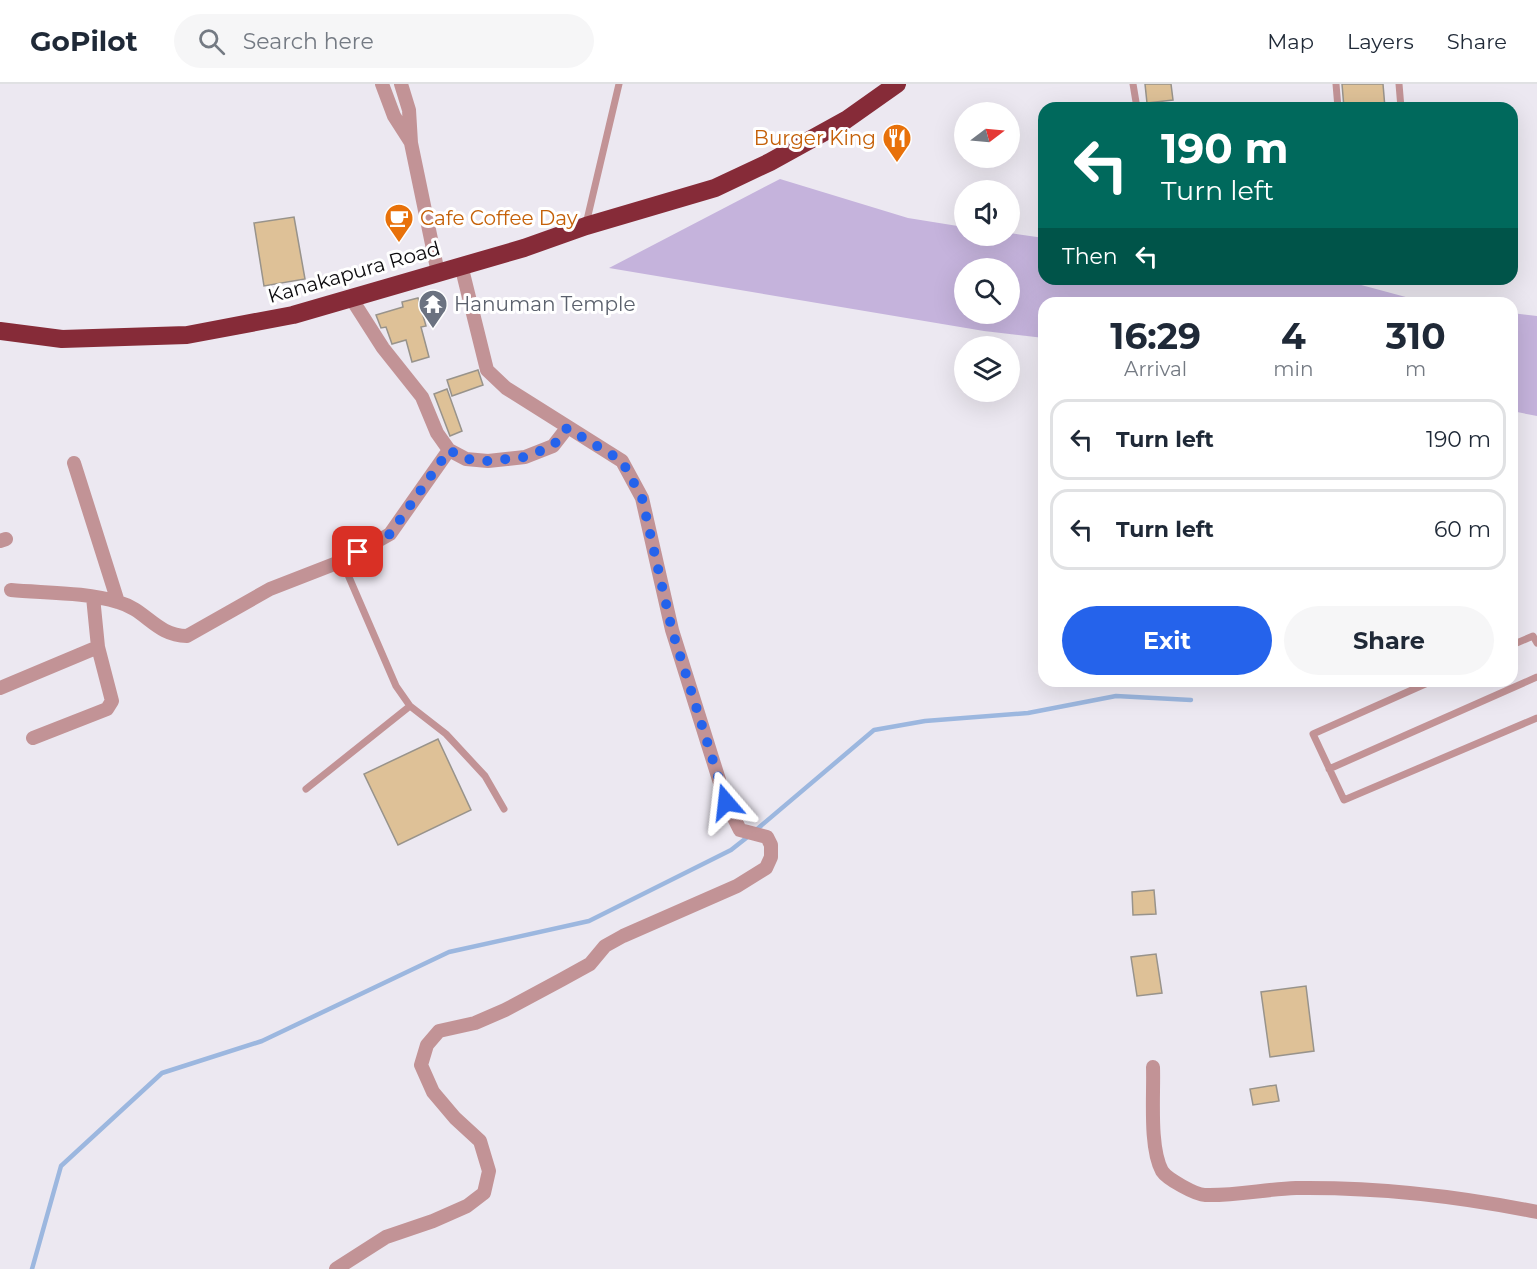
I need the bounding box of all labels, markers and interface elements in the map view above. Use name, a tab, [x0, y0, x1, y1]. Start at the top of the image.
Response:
search box	[174, 14, 594, 68]
text: GoPilot	[30, 24, 138, 58]
icon: search	[195, 25, 228, 58]
text: Search here	[243, 28, 374, 55]
text: Map	[1267, 29, 1314, 54]
text: Layers	[1347, 29, 1414, 54]
text: Share	[1447, 29, 1507, 54]
north arrow	[954, 102, 1020, 168]
map controls	[954, 102, 1020, 402]
restaurant icon: Burger King	[881, 122, 913, 164]
text: 190 m	[1161, 122, 1289, 174]
place label: Burger King	[754, 126, 876, 150]
icon: left	[1062, 126, 1140, 204]
text: Turn left	[1161, 174, 1274, 207]
button: sound	[954, 180, 1020, 246]
cafe icon: Cafe Coffee Day	[383, 202, 415, 244]
place label: Cafe Coffee Day	[420, 206, 578, 230]
street label: Kanakapura Road	[265, 236, 443, 308]
icon: left	[1130, 240, 1163, 273]
text: Then	[1062, 243, 1118, 270]
button: search	[954, 258, 1020, 324]
temple icon: Hanuman Temple	[417, 288, 449, 330]
place label: Hanuman Temple	[454, 292, 636, 316]
text: 16:29	[1110, 314, 1201, 358]
text: 4	[1281, 314, 1306, 358]
text: 310	[1386, 314, 1446, 358]
button: layers	[954, 336, 1020, 402]
text: Arrival	[1124, 357, 1187, 381]
text: min	[1273, 357, 1313, 381]
text: m	[1405, 357, 1426, 381]
icon: left	[1065, 423, 1098, 456]
text: Turn left	[1116, 426, 1214, 453]
text: 190 m	[1426, 426, 1491, 453]
icon: left	[1065, 513, 1098, 546]
text: Turn left	[1116, 516, 1214, 543]
text: 60 m	[1434, 516, 1491, 543]
pin	[332, 526, 383, 577]
icon: arrive	[341, 535, 374, 568]
button: Exit	[1062, 606, 1272, 675]
button: Share	[1284, 606, 1494, 675]
position arrow	[694, 770, 758, 834]

